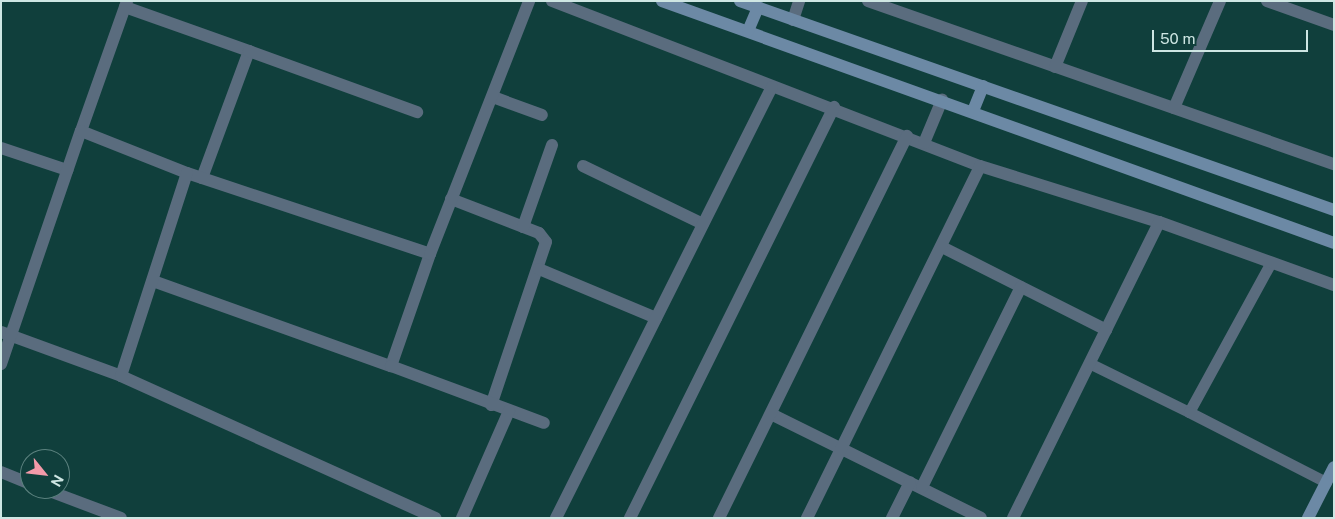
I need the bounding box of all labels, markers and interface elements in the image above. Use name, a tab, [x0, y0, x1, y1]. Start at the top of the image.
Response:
scale bar	[1155, 20, 1311, 52]
text: 50 m	[1160, 30, 1195, 47]
north arrow	[20, 449, 70, 499]
text: N	[48, 472, 67, 489]

